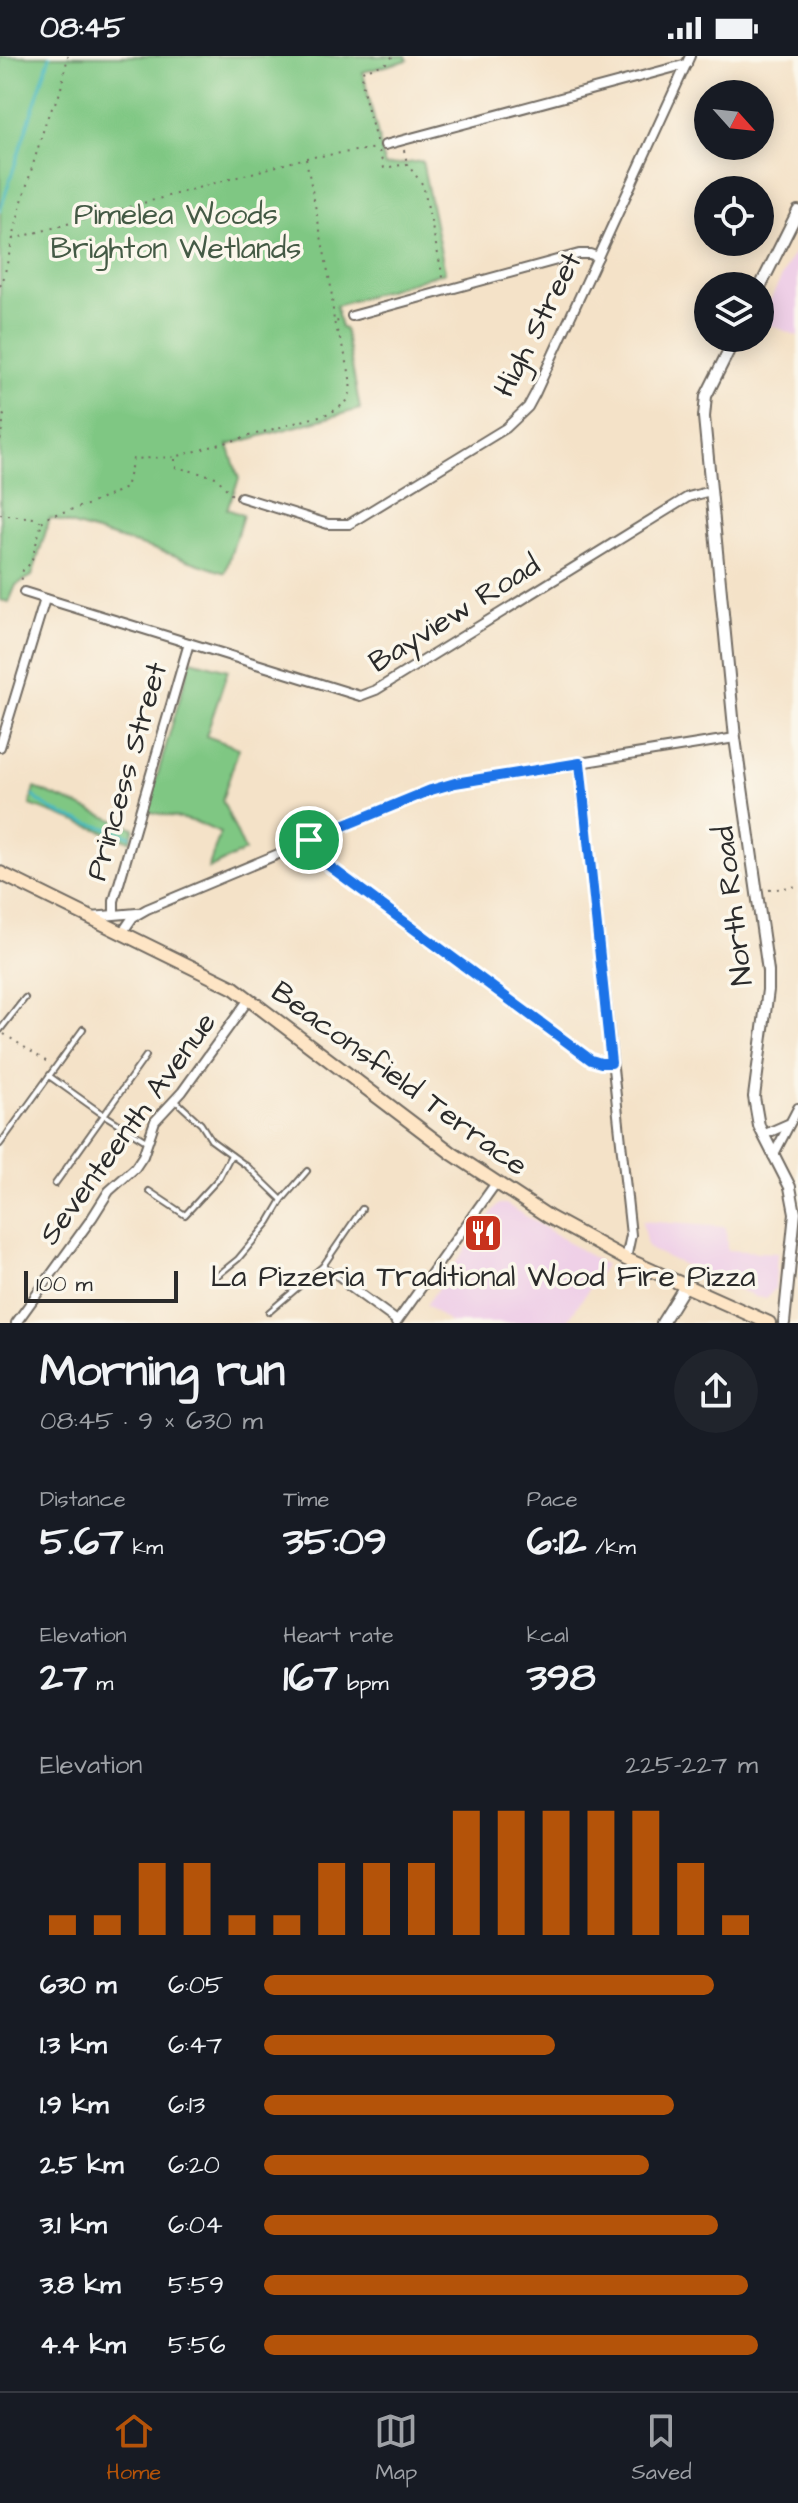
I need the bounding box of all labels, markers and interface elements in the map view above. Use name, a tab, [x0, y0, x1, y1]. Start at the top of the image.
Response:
text: 08:45	[40, 7, 125, 49]
north arrow	[694, 80, 774, 160]
map controls	[694, 80, 774, 352]
button: locate	[694, 176, 774, 256]
park label: Pimelea Woods Brighton Wetlands	[51, 194, 301, 271]
street label: High Street	[483, 245, 593, 405]
button: layers	[694, 272, 774, 352]
street label: Bayview Road	[361, 544, 549, 684]
street label: Princess Street	[76, 657, 178, 885]
pin	[275, 806, 343, 874]
icon: arrive	[287, 818, 331, 862]
street label: North Road	[702, 824, 764, 988]
street label: Beaconsfield Terrace	[262, 971, 536, 1186]
street label: Seventeenth Avenue	[29, 1004, 227, 1254]
restaurant icon: La Pizzeria Traditional Wood Fire Pizza	[462, 1212, 504, 1254]
place label: La Pizzeria Traditional Wood Fire Pizza	[210, 1256, 756, 1298]
scale bar	[24, 1267, 178, 1303]
text: 100 m	[36, 1269, 93, 1300]
text: Morning run	[40, 1342, 285, 1403]
button: share	[674, 1349, 758, 1433]
text: 08:45 · 9 × 630 m	[40, 1403, 263, 1439]
text: Distance	[40, 1484, 126, 1515]
text: Time	[283, 1484, 329, 1515]
text: Pace	[527, 1484, 578, 1515]
text: 5.67	[40, 1515, 124, 1570]
text: 35:09	[283, 1515, 387, 1570]
text: 6:12	[527, 1515, 586, 1570]
text: km	[124, 1532, 163, 1563]
text: /km	[586, 1532, 636, 1563]
text: Elevation	[40, 1620, 127, 1651]
text: Heart rate	[283, 1620, 394, 1651]
text: kcal	[527, 1620, 569, 1651]
text: 27	[40, 1651, 88, 1706]
text: 167	[283, 1651, 338, 1706]
text: 398	[527, 1651, 596, 1706]
text: m	[88, 1668, 113, 1699]
text: bpm	[338, 1668, 389, 1699]
text: Elevation	[40, 1747, 142, 1783]
text: 225–227 m	[625, 1747, 758, 1783]
text: 630 m	[40, 1967, 117, 2003]
text: 6:05	[168, 1967, 223, 2003]
text: 1.3 km	[40, 2027, 107, 2063]
text: 6:47	[168, 2027, 222, 2063]
text: 1.9 km	[40, 2087, 108, 2123]
text: 6:13	[168, 2087, 205, 2123]
text: 2.5 km	[40, 2147, 124, 2183]
text: 6:20	[168, 2147, 220, 2183]
text: 3.1 km	[40, 2207, 107, 2243]
text: 6:04	[168, 2207, 223, 2243]
text: 3.8 km	[40, 2267, 120, 2303]
text: 5:59	[168, 2267, 224, 2303]
text: 4.4 km	[40, 2327, 126, 2363]
text: 5:56	[168, 2327, 225, 2363]
tab: Home	[107, 2409, 161, 2488]
tab: Map	[374, 2409, 418, 2488]
tab: Saved	[632, 2409, 691, 2488]

